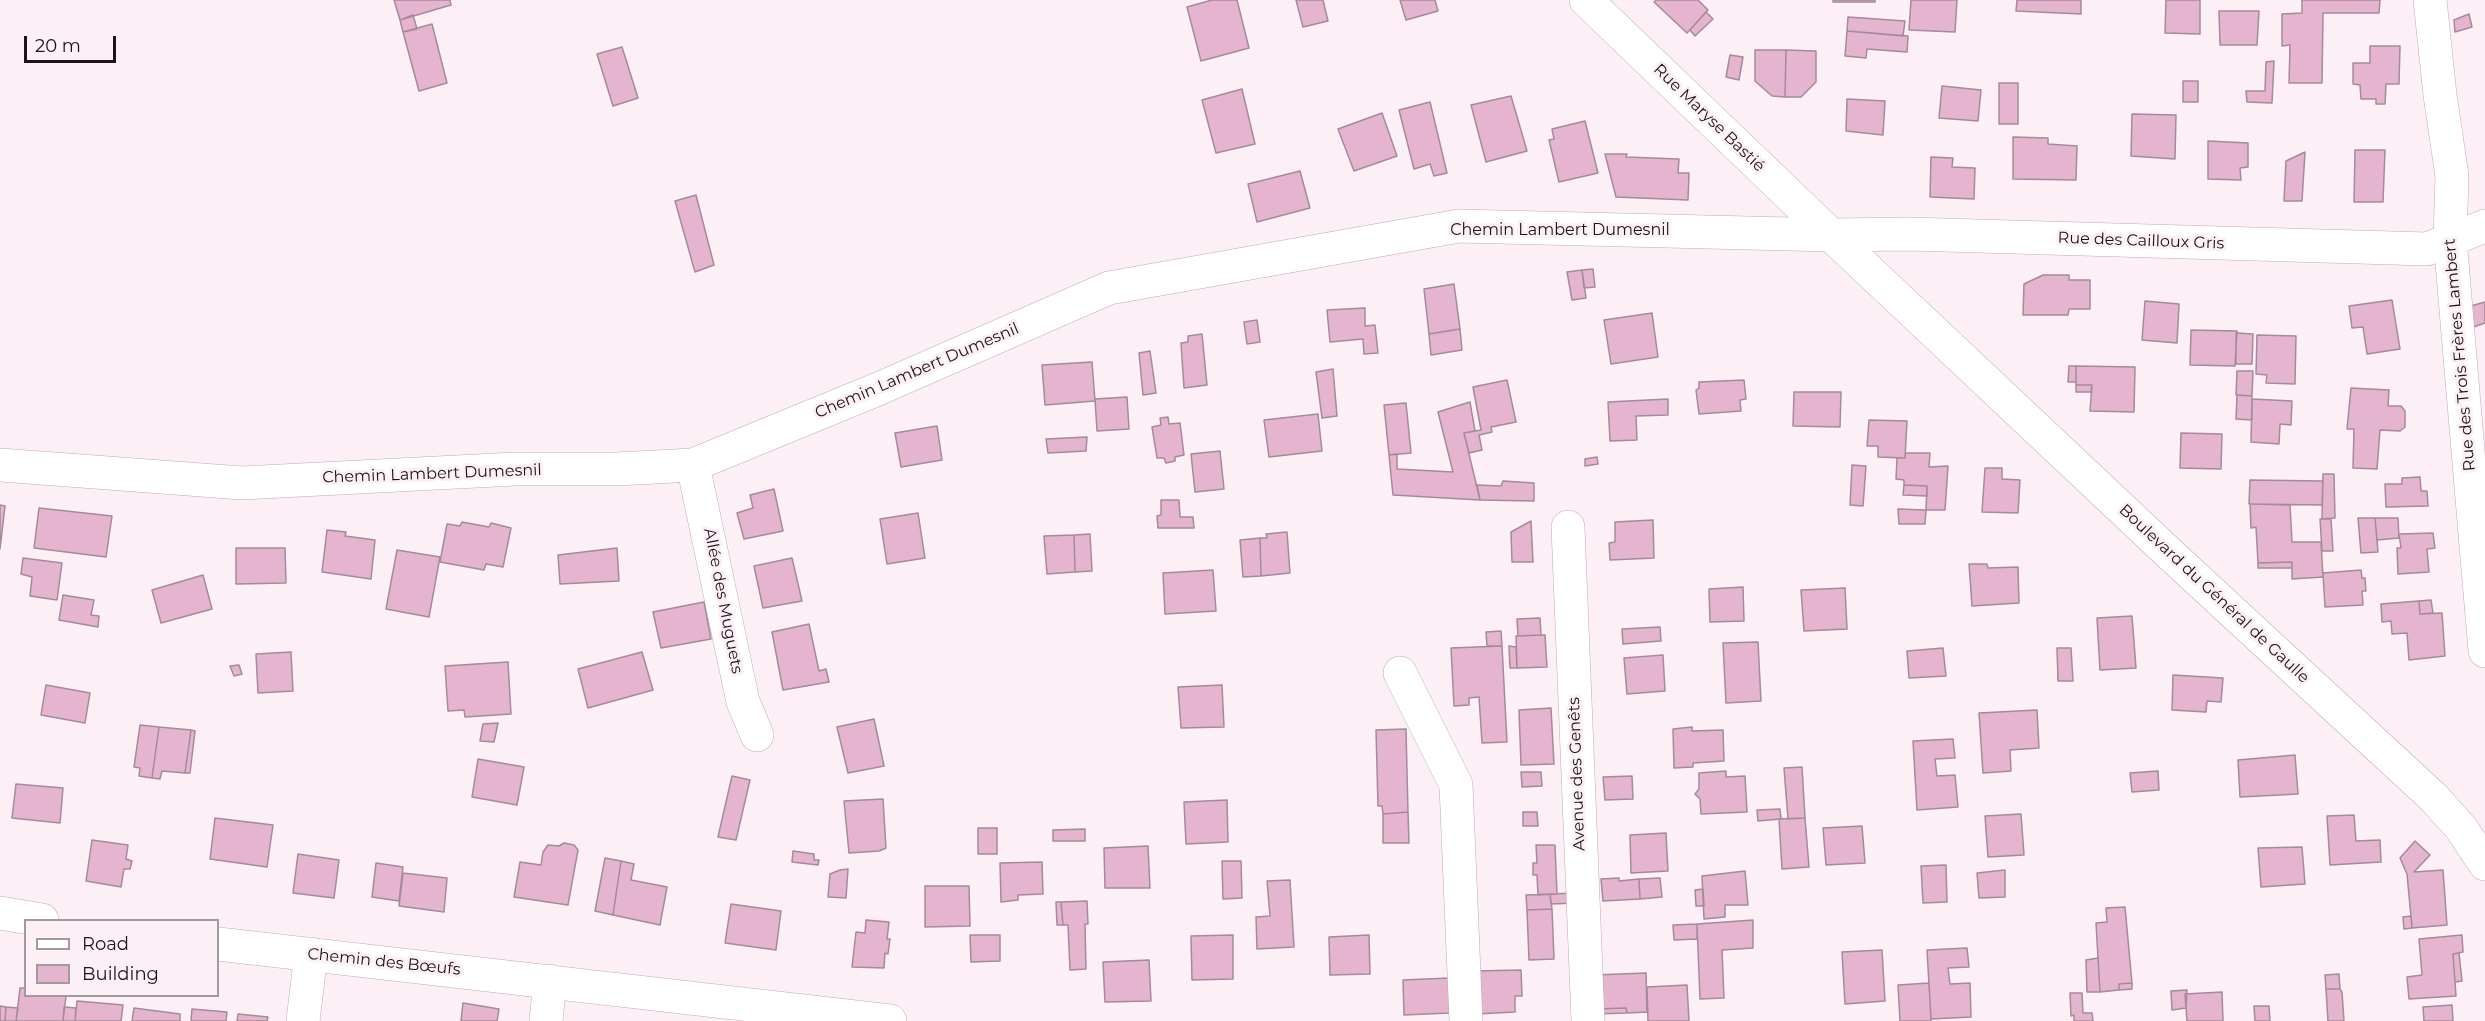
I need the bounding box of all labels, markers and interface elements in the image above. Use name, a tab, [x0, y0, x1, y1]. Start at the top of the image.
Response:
scale bar	[27, 24, 118, 62]
text: 20 m	[35, 35, 81, 57]
street label: Rue Maryse Bastié	[1649, 60, 1769, 176]
street label: Chemin Lambert Dumesnil	[1450, 220, 1670, 240]
street label: Rue des Cailloux Gris	[2057, 228, 2225, 254]
street label: Rue des Trois Frères Lambert	[2440, 238, 2480, 472]
street label: Chemin Lambert Dumesnil	[812, 319, 1022, 423]
street label: Chemin Lambert Dumesnil	[322, 461, 542, 487]
street label: Boulevard du Général de Gaulle	[2115, 501, 2313, 687]
street label: Allée des Muguets	[699, 527, 747, 675]
street label: Avenue des Genêts	[1565, 697, 1589, 851]
legend	[24, 919, 219, 997]
text: Road	[82, 933, 129, 955]
street label: Chemin des Bœufs	[307, 944, 461, 980]
text: Building	[82, 963, 159, 985]

